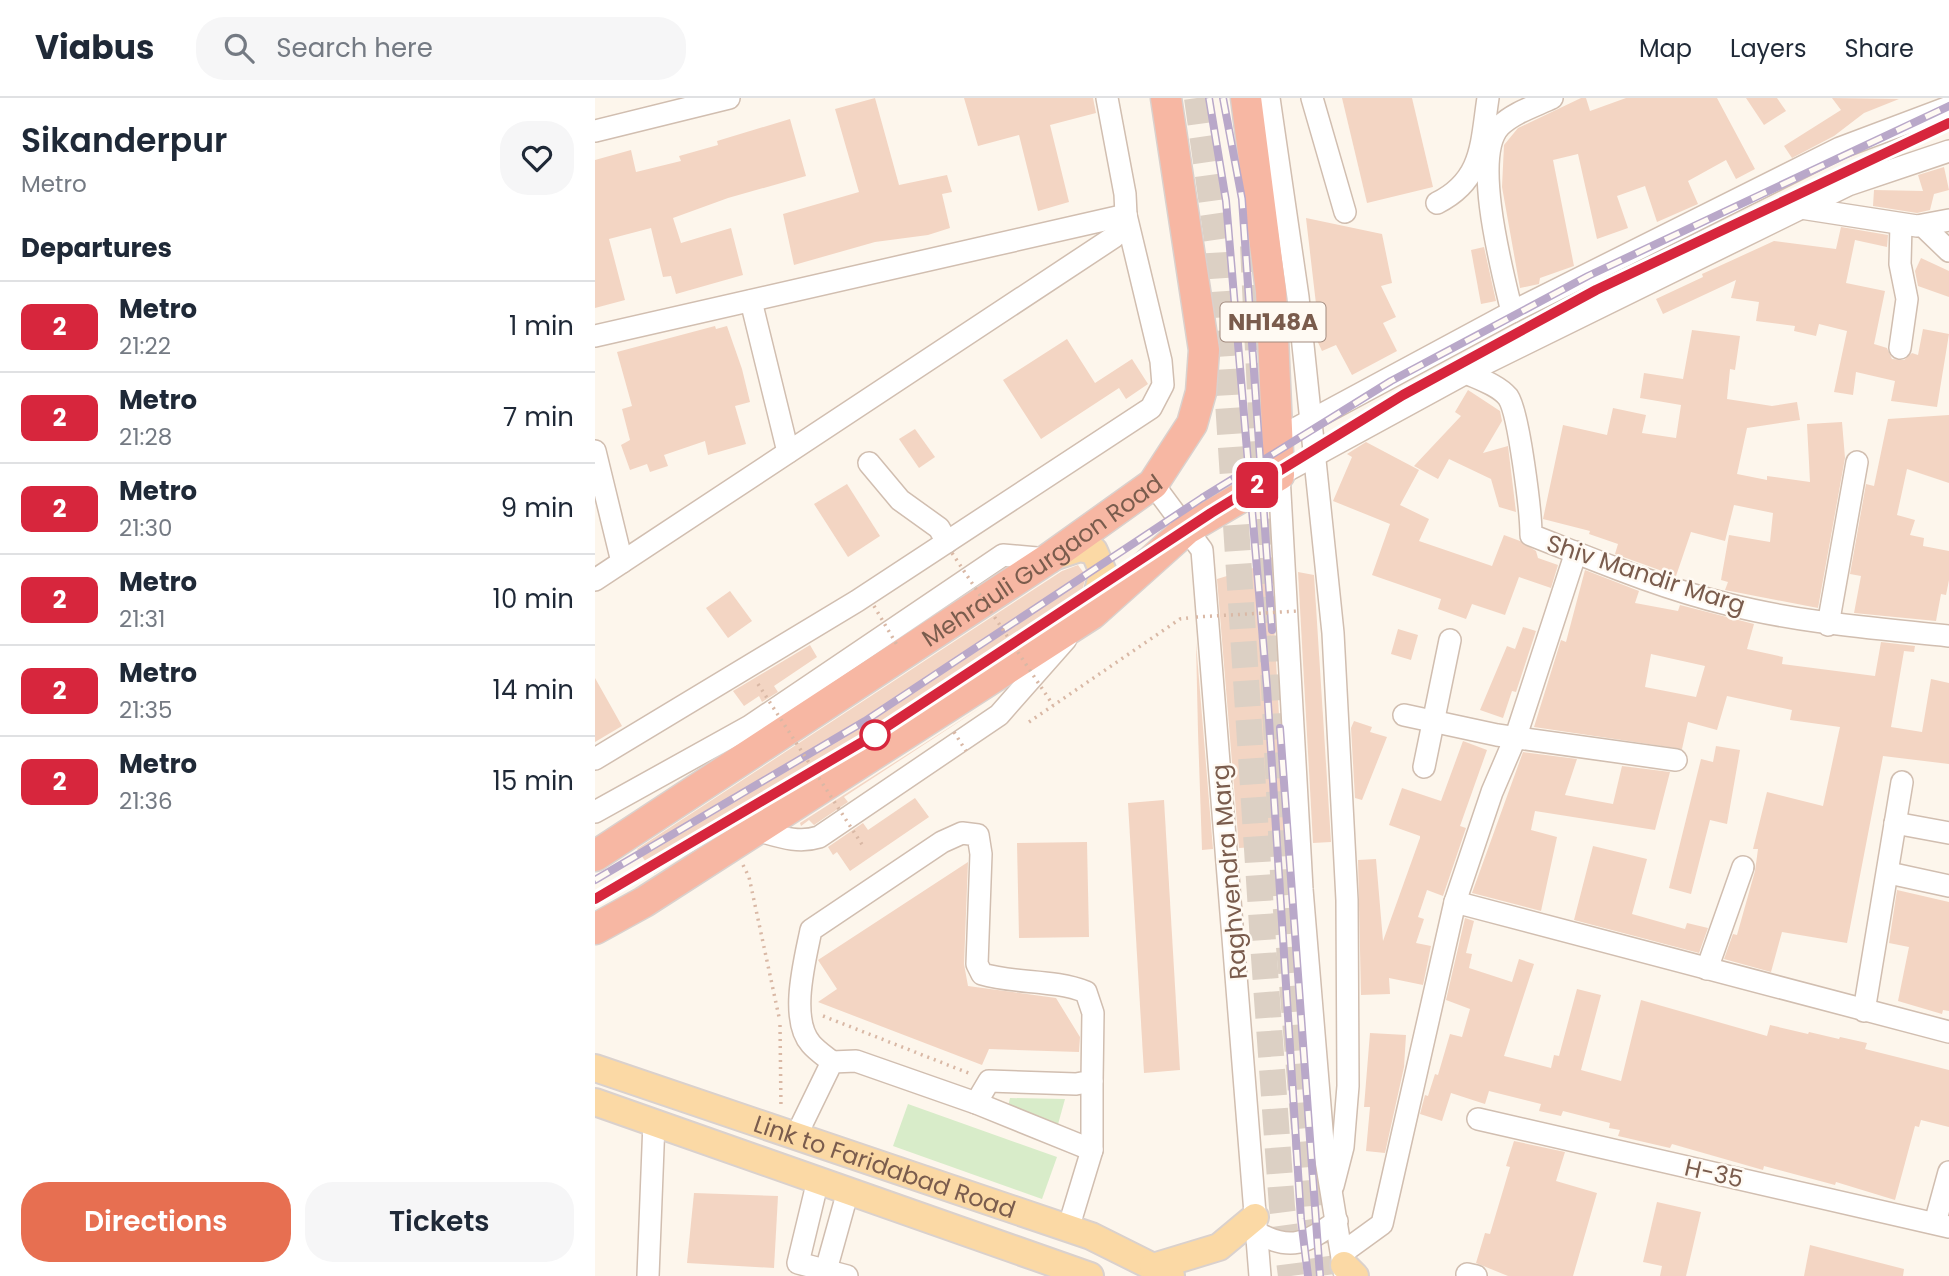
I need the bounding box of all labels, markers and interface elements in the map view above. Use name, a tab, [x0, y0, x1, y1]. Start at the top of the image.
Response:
search box	[196, 17, 686, 80]
text: Viabus	[35, 24, 154, 71]
icon: search	[220, 29, 258, 67]
text: Search here	[276, 30, 433, 66]
text: Map	[1639, 32, 1692, 65]
text: Layers	[1730, 32, 1806, 65]
text: Share	[1844, 32, 1914, 65]
text: Sikanderpur	[21, 117, 227, 164]
button: heart	[500, 121, 574, 195]
text: Metro	[21, 168, 87, 200]
text: Departures	[21, 230, 172, 266]
text: Metro	[119, 291, 197, 327]
road number: NH148A	[1221, 302, 1325, 342]
text: 1 min	[509, 308, 574, 344]
text: 2	[53, 310, 66, 343]
text: 21:22	[119, 330, 171, 362]
text: Metro	[119, 382, 197, 418]
text: 7 min	[503, 399, 574, 435]
text: 2	[53, 401, 66, 434]
text: 21:28	[119, 421, 172, 453]
line badge: 2	[1234, 462, 1280, 508]
street label: Mehrauli Gurgaon Road	[915, 466, 1169, 654]
text: 2	[1250, 468, 1264, 501]
text: Metro	[119, 473, 197, 509]
text: 9 min	[501, 490, 574, 526]
text: 2	[53, 492, 66, 525]
text: 21:30	[119, 512, 172, 544]
street label: Shiv Mandir Marg	[1542, 526, 1750, 622]
text: Metro	[119, 564, 197, 600]
text: 10 min	[493, 581, 574, 617]
text: 2	[53, 583, 66, 616]
text: 21:31	[119, 603, 165, 635]
text: Metro	[119, 655, 197, 691]
text: 14 min	[493, 672, 574, 708]
text: 2	[53, 674, 66, 707]
text: 21:35	[119, 694, 172, 726]
unlabelled marker	[860, 720, 890, 750]
text: Metro	[119, 746, 197, 782]
text: 15 min	[493, 763, 574, 799]
street label: Raghvendra Marg	[1203, 763, 1255, 981]
text: 2	[53, 765, 66, 798]
text: 21:36	[119, 785, 173, 817]
street label: Link to Faridabad Road	[750, 1107, 1020, 1226]
street label: H-35	[1682, 1150, 1746, 1196]
button: Directions	[21, 1182, 291, 1262]
button: Tickets	[305, 1182, 574, 1262]

